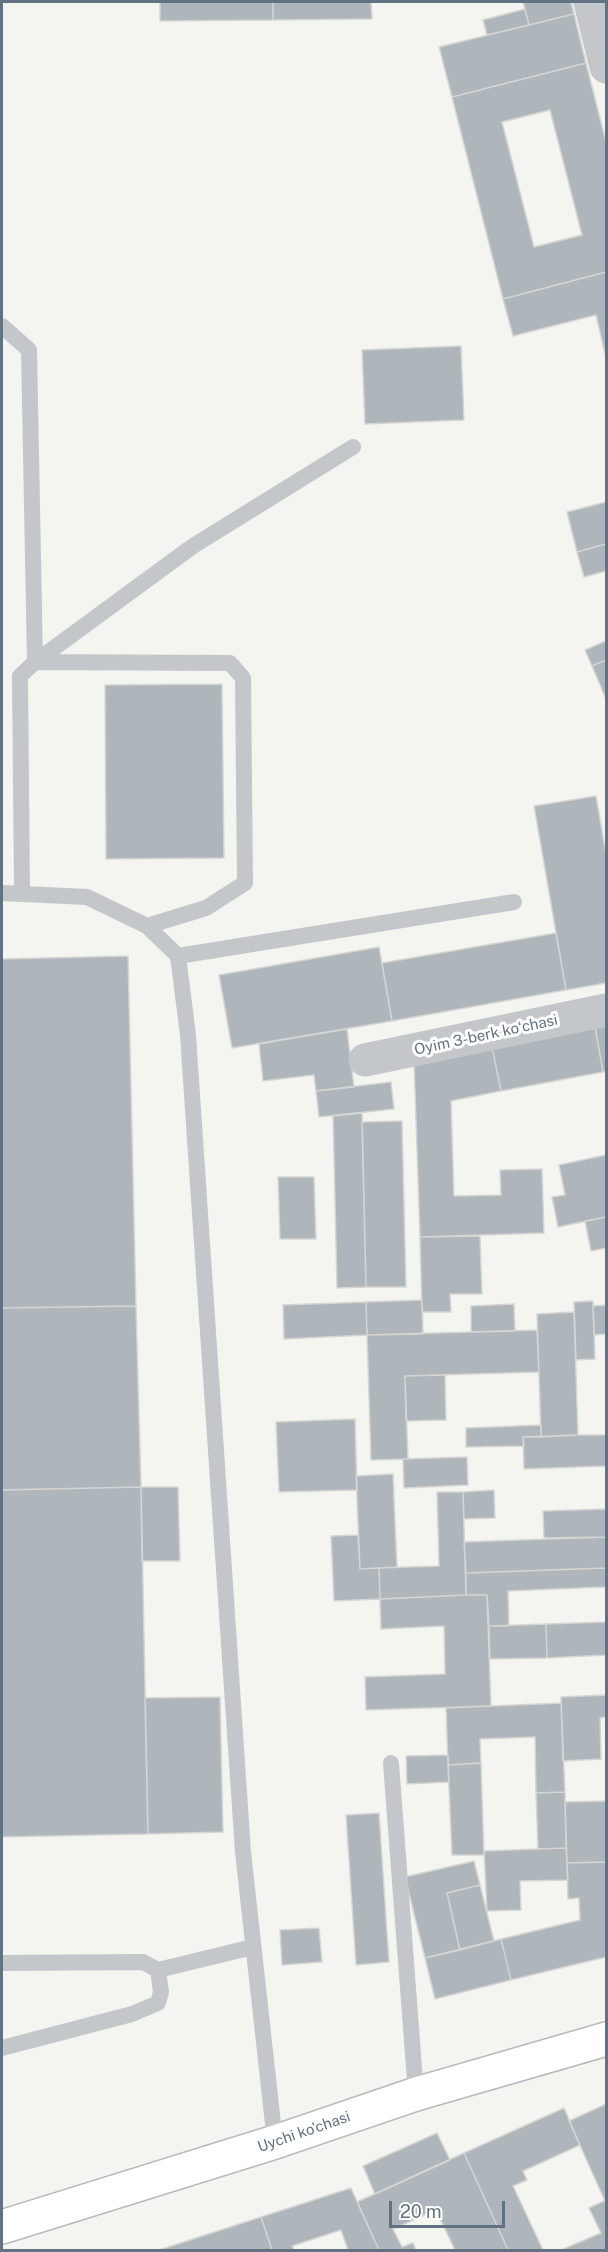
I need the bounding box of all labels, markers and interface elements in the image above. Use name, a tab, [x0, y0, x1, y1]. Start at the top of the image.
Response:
street label: Oyim 3-berk koʻchasi	[413, 1011, 559, 1059]
street label: Uychi ko'chasi	[255, 2108, 353, 2156]
scale bar	[392, 2189, 508, 2227]
text: 20 m	[400, 2201, 442, 2222]

